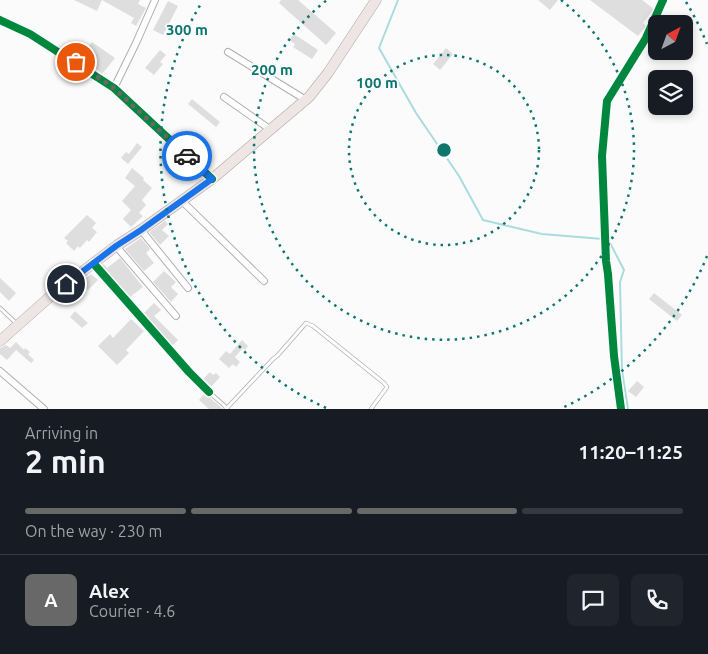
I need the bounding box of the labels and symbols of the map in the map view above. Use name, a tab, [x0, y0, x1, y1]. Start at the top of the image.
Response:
north arrow	[648, 15, 692, 60]
text: 300 m	[166, 21, 208, 38]
pin	[55, 41, 97, 83]
text: 200 m	[251, 61, 293, 78]
text: 100 m	[356, 74, 398, 91]
courier	[162, 131, 212, 181]
centre of rings	[435, 141, 453, 159]
pin	[45, 263, 87, 305]

